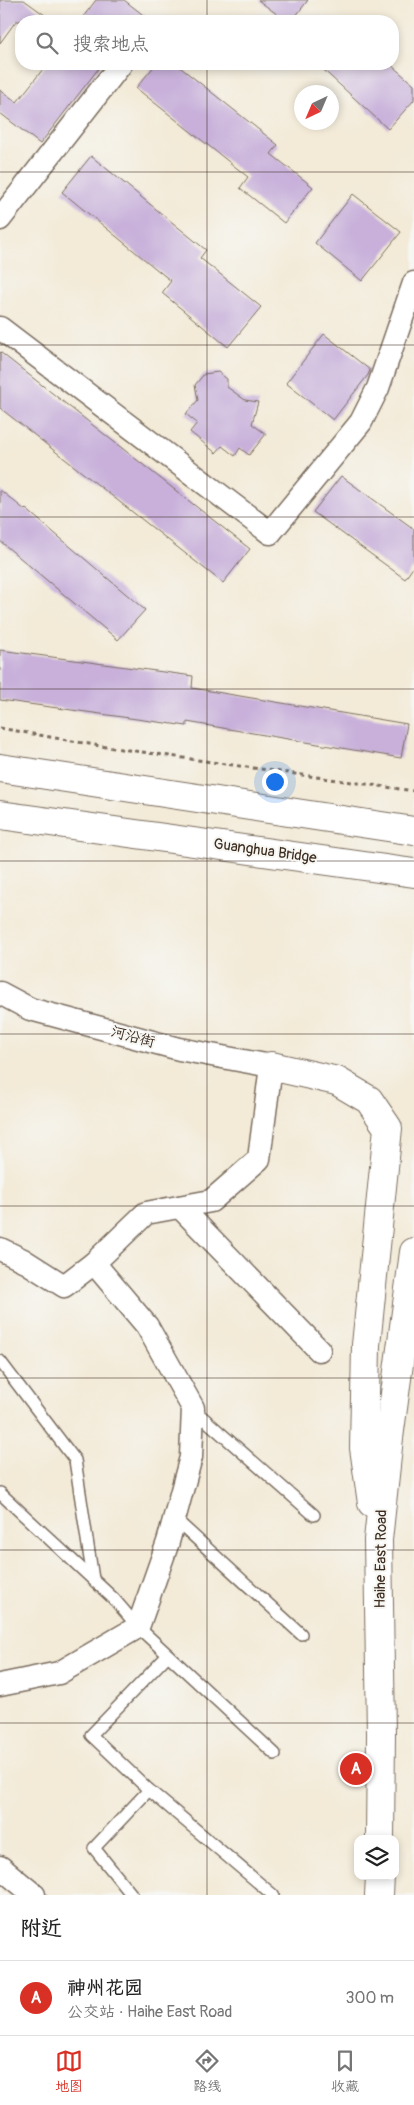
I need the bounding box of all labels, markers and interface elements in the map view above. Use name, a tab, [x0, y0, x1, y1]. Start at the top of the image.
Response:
search box	[15, 15, 399, 70]
icon: search	[33, 29, 61, 57]
text: 搜索地点	[73, 32, 149, 56]
north arrow	[294, 85, 339, 130]
your location	[262, 769, 288, 795]
street label: Guanghua Bridge	[212, 834, 318, 868]
street label: 河沿街	[109, 1022, 157, 1052]
street label: Haihe East Road	[371, 1510, 391, 1608]
pin: A	[340, 1750, 372, 1788]
map controls	[354, 1835, 399, 1880]
button: layers	[354, 1835, 399, 1880]
text: 附近	[20, 1915, 62, 1942]
text: 神州花园	[67, 1976, 143, 2000]
text: A	[31, 1988, 41, 2008]
text: 300 m	[346, 1988, 394, 2008]
text: 公交站 · Haihe East Road	[67, 2002, 232, 2022]
tab: 地图	[55, 2047, 83, 2095]
tab: 路线	[193, 2047, 221, 2095]
tab: 收藏	[331, 2047, 359, 2095]

